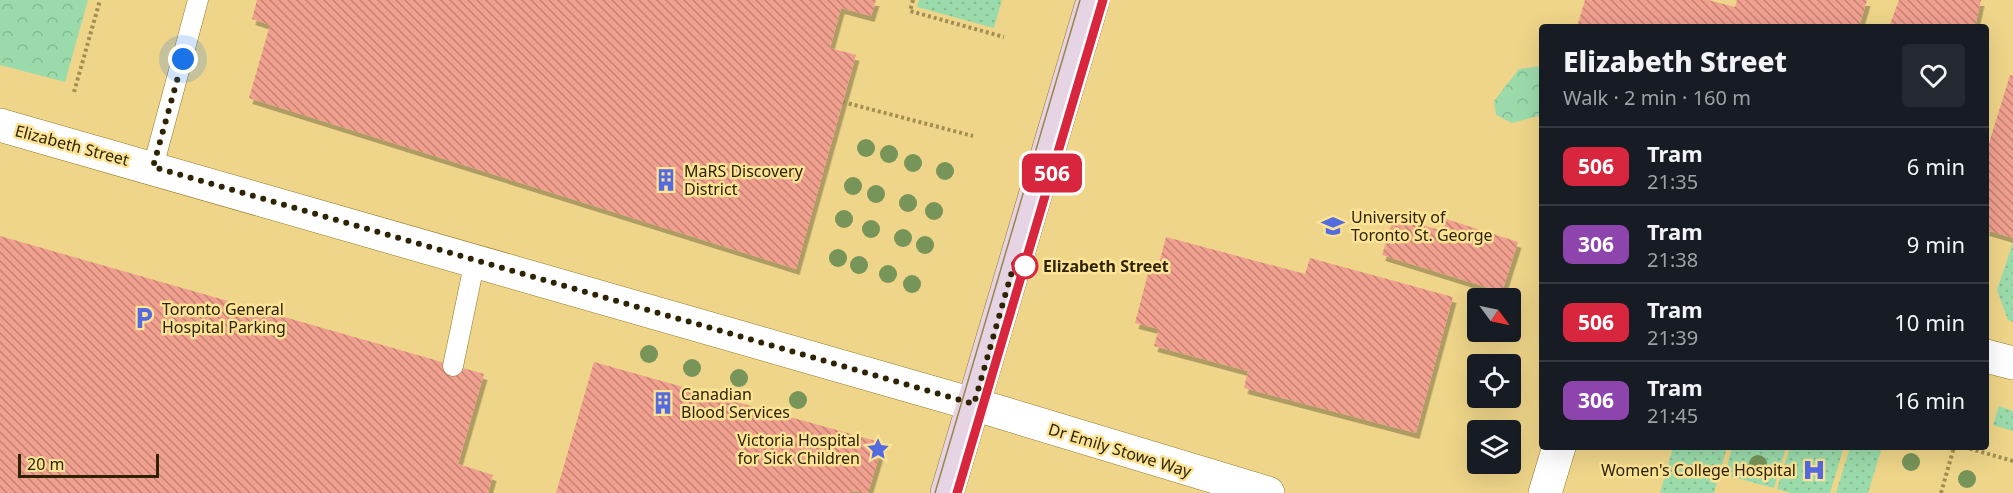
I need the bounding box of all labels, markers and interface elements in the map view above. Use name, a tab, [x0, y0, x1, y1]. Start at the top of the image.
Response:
text: Elizabeth Street	[1563, 42, 1787, 80]
your location	[168, 44, 198, 74]
button: heart	[1902, 44, 1965, 107]
text: Walk · 2 min · 160 m	[1563, 84, 1751, 111]
street label: Elizabeth Street	[13, 119, 132, 171]
text: Tram	[1647, 138, 1703, 168]
text: 6 min	[1907, 151, 1965, 181]
text: 506	[1578, 152, 1614, 180]
line badge: 506	[1018, 154, 1086, 192]
text: 506	[1034, 159, 1070, 187]
place label: MaRS Discovery District	[684, 160, 804, 200]
building icon: MaRS Discovery District	[653, 167, 679, 193]
text: 21:35	[1647, 168, 1698, 195]
place label: University of Toronto St. George	[1351, 206, 1493, 246]
school or university icon: University of Toronto St. George	[1320, 213, 1346, 239]
text: Tram	[1647, 216, 1703, 246]
text: 9 min	[1907, 229, 1965, 259]
text: 306	[1578, 230, 1614, 258]
text: 21:38	[1647, 246, 1698, 273]
marker: Elizabeth Street	[1012, 253, 1038, 279]
place label: Elizabeth Street	[1043, 255, 1169, 277]
north arrow	[1467, 288, 1521, 342]
map controls	[1467, 288, 1521, 474]
text: Tram	[1647, 294, 1703, 324]
place label: Toronto General Hospital Parking	[162, 298, 286, 338]
parking icon: Toronto General Hospital Parking	[131, 305, 157, 331]
text: 10 min	[1894, 307, 1965, 337]
text: 506	[1578, 308, 1614, 336]
text: 21:39	[1647, 324, 1698, 351]
button: locate	[1467, 354, 1521, 408]
text: Tram	[1647, 372, 1703, 402]
place label: Canadian Blood Services	[681, 383, 790, 423]
text: 16 min	[1894, 385, 1965, 415]
text: 306	[1578, 386, 1614, 414]
building icon: Canadian Blood Services	[650, 390, 676, 416]
text: 21:45	[1647, 402, 1698, 429]
street label: Dr Emily Stowe Way	[1046, 418, 1195, 482]
button: layers	[1467, 420, 1521, 474]
place label: Victoria Hospital for Sick Children	[737, 429, 860, 469]
place icon: Victoria Hospital for Sick Children	[865, 436, 891, 462]
scale bar	[18, 451, 159, 478]
text: 20 m	[27, 453, 64, 475]
hospital icon: Women's College Hospital	[1801, 457, 1827, 483]
place label: Women's College Hospital	[1601, 459, 1796, 481]

